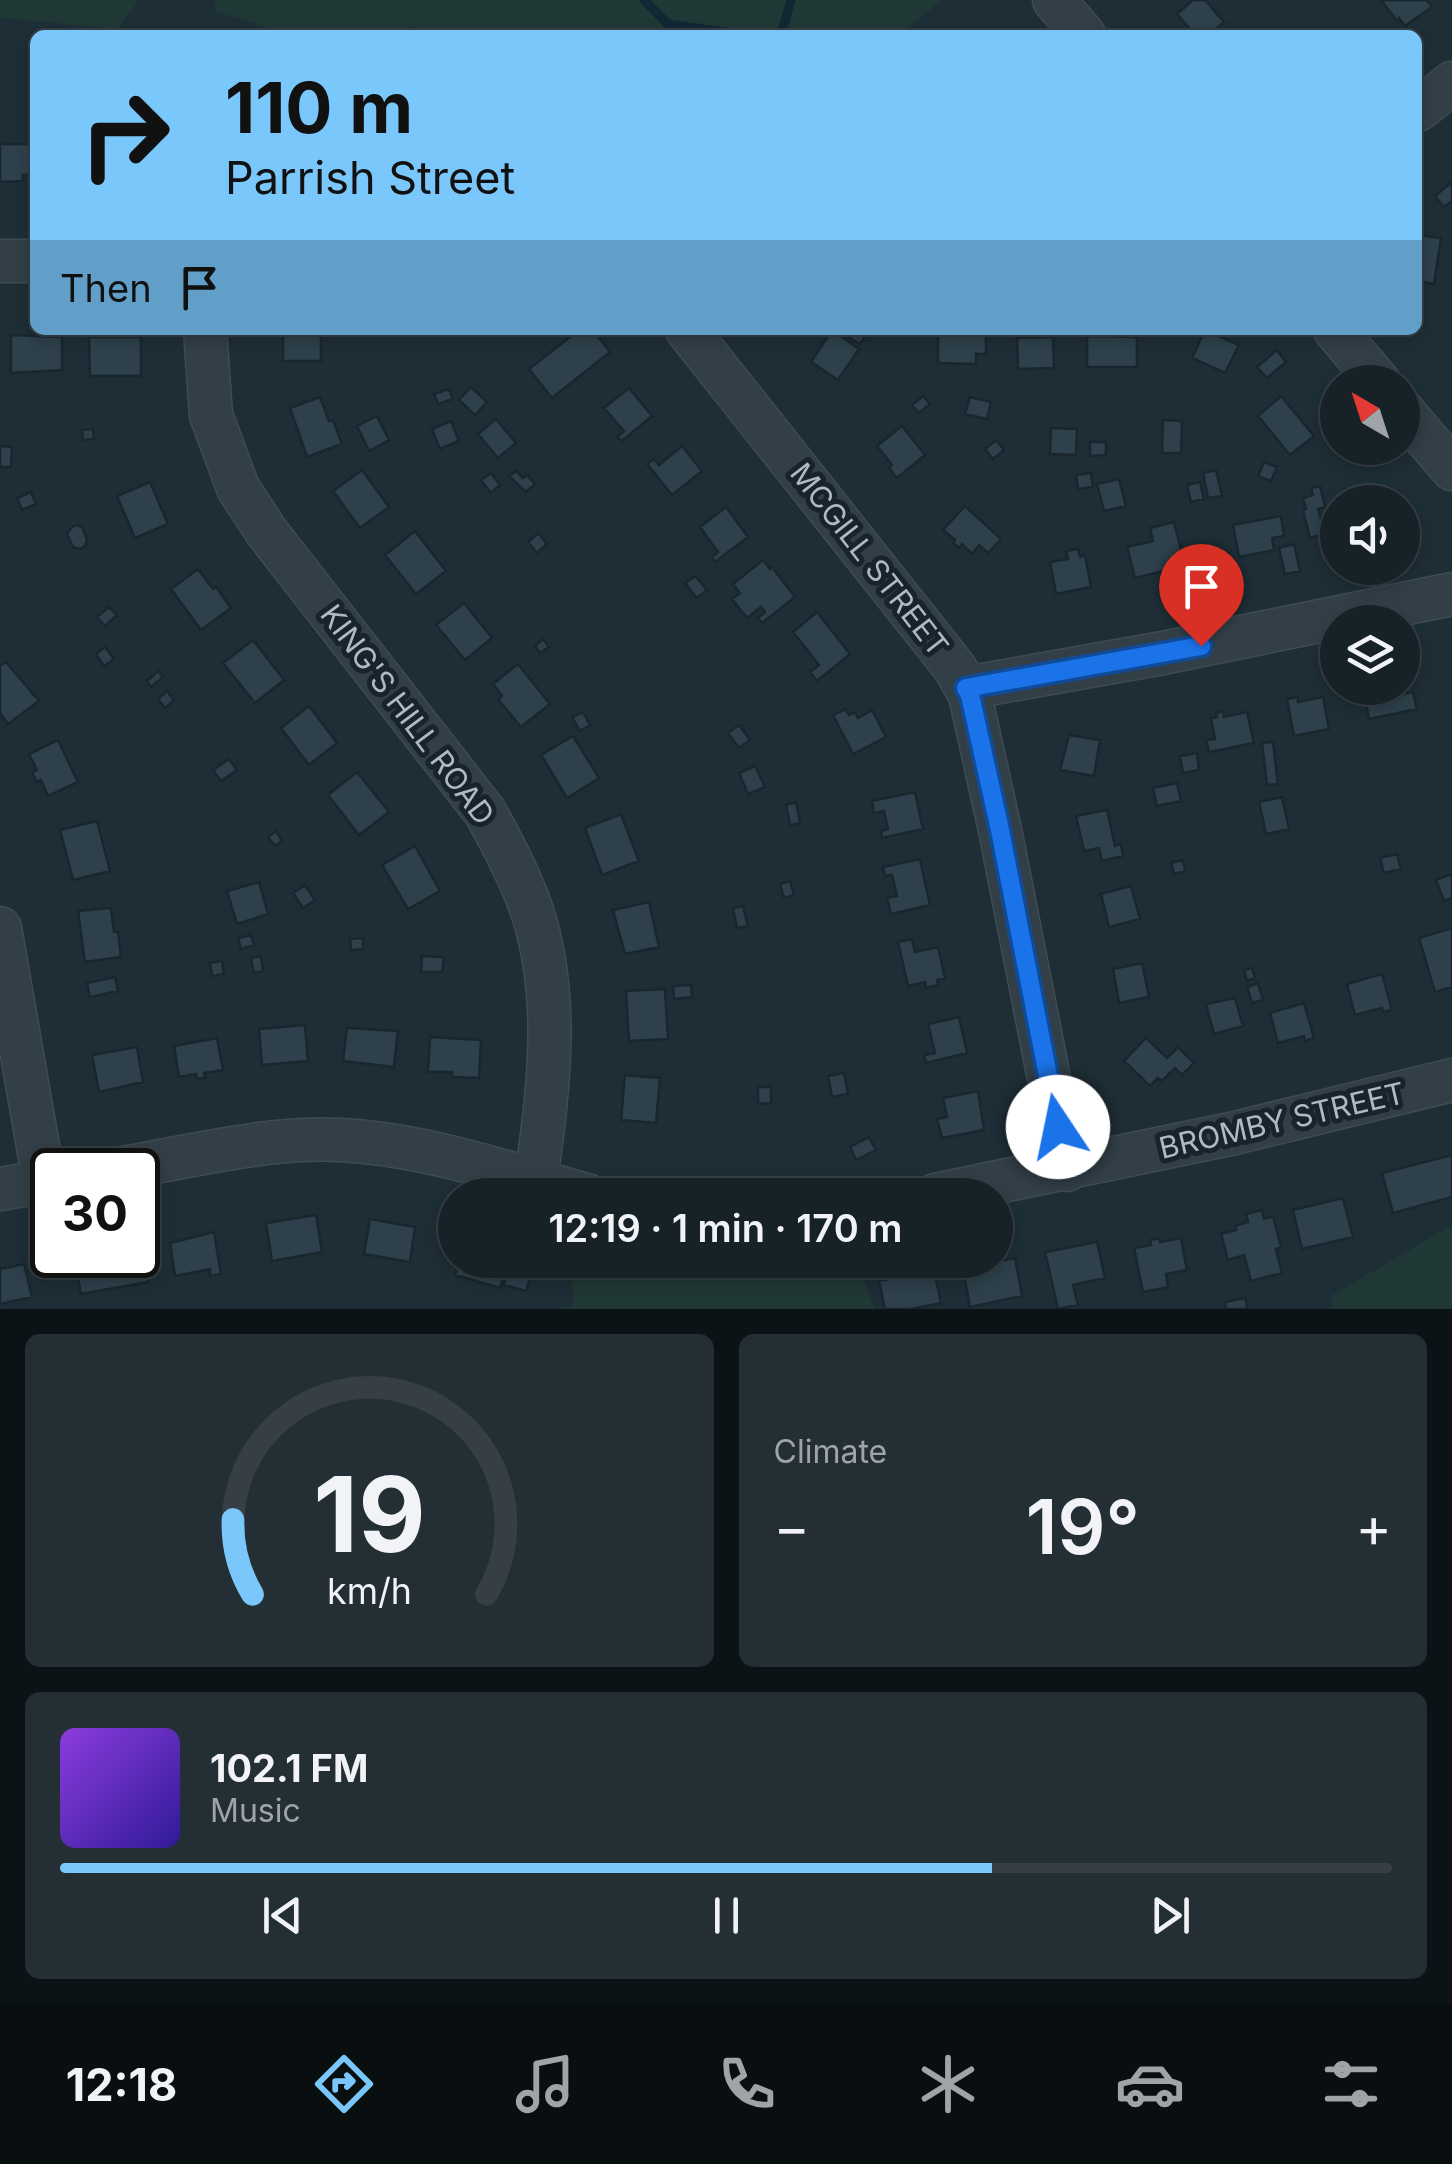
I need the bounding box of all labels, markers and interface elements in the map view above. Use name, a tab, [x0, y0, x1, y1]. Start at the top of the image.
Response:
text: 110 m	[225, 65, 413, 150]
icon: right	[60, 70, 190, 200]
text: Parrish Street	[225, 150, 515, 205]
icon: arrive	[172, 260, 227, 315]
text: Then	[60, 265, 152, 311]
north arrow	[1320, 365, 1420, 465]
map controls	[1320, 365, 1420, 705]
street label: MCGILL STREET	[783, 456, 956, 663]
button: sound	[1320, 485, 1420, 585]
pin	[1159, 544, 1244, 647]
icon: arrive	[1174, 559, 1229, 614]
street label: KING'S HILL ROAD	[313, 597, 502, 832]
button: layers	[1320, 605, 1420, 705]
street label: BROMBY STREET	[1156, 1074, 1408, 1166]
position arrow	[1006, 1075, 1110, 1179]
speed limit sign: 30	[30, 1148, 160, 1278]
text: 12:19 · 1 min · 170 m	[548, 1205, 903, 1251]
text: Climate	[774, 1432, 887, 1471]
text: 19	[313, 1451, 425, 1577]
text: 19°	[1026, 1481, 1140, 1572]
text: −	[774, 1494, 810, 1560]
text: +	[1356, 1494, 1392, 1560]
text: km/h	[327, 1569, 412, 1613]
text: 102.1 FM	[210, 1745, 368, 1791]
text: Music	[210, 1791, 301, 1830]
icon: previous	[255, 1888, 310, 1943]
icon: pause	[699, 1888, 754, 1943]
icon: next	[1143, 1888, 1198, 1943]
icon: directions	[309, 2049, 379, 2119]
icon: music	[510, 2049, 580, 2119]
icon: phone	[712, 2049, 782, 2119]
icon: climate	[913, 2049, 983, 2119]
icon: car	[1115, 2049, 1185, 2119]
icon: filters	[1316, 2049, 1386, 2119]
text: 12:18	[66, 2057, 177, 2112]

